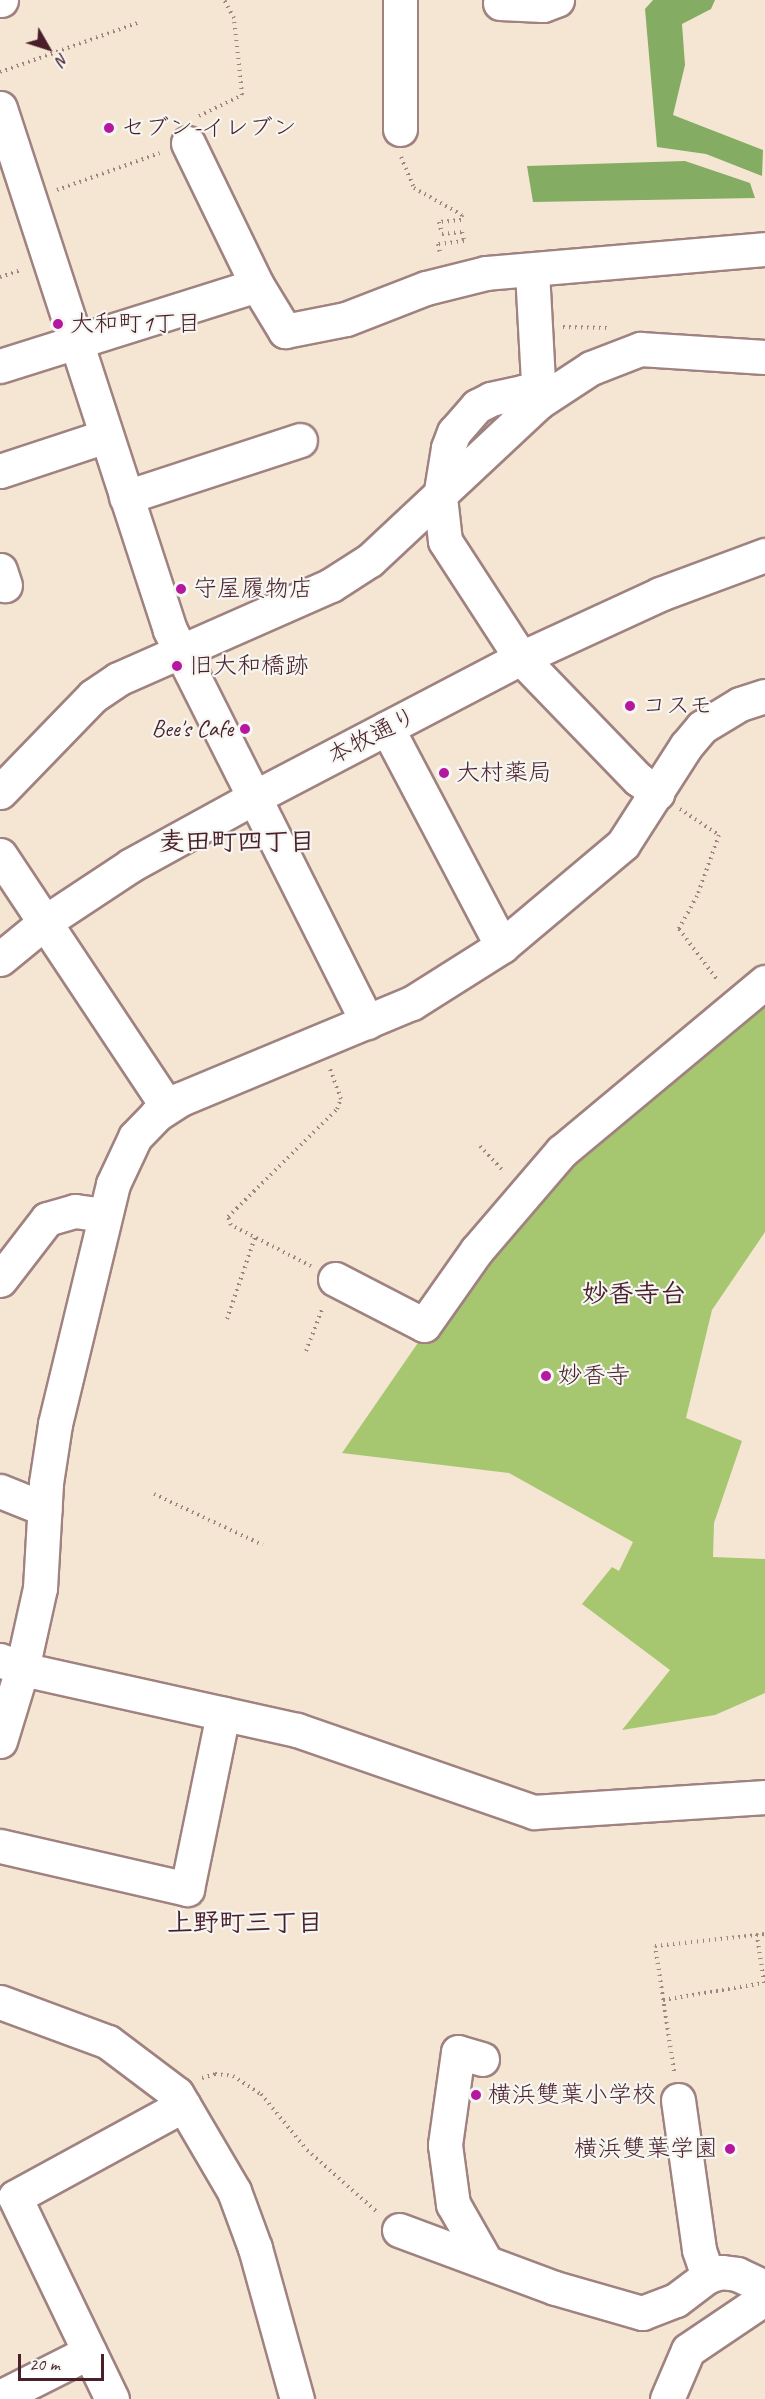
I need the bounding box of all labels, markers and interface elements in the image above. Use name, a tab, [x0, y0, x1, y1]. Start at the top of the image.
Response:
north arrow	[18, 18, 78, 78]
text: N	[51, 49, 73, 69]
place label: セブン-イレブン	[121, 114, 297, 142]
marker: セブン-イレブン	[102, 121, 116, 135]
place label: 大和町1丁目	[70, 310, 201, 338]
marker: 大和町1丁目	[51, 317, 65, 331]
place label: 守屋履物店	[193, 575, 313, 603]
marker: 守屋履物店	[174, 582, 188, 596]
place label: 旧大和橋跡	[189, 652, 309, 680]
marker: 旧大和橋跡	[170, 659, 184, 673]
place label: コスモ	[642, 692, 714, 720]
marker: コスモ	[623, 699, 637, 713]
street label: 本牧通り	[323, 701, 421, 771]
place label: Bee's Cafe	[152, 715, 233, 743]
marker: Bee's Cafe	[238, 722, 252, 736]
place label: 大村薬局	[456, 759, 552, 787]
marker: 大村薬局	[437, 766, 451, 780]
district label: 麦田町四丁目	[159, 826, 315, 858]
district label: 妙香寺台	[582, 1278, 686, 1310]
place label: 妙香寺	[558, 1362, 630, 1390]
marker: 妙香寺	[539, 1369, 553, 1383]
district label: 上野町三丁目	[167, 1907, 323, 1939]
place label: 横浜雙葉小学校	[488, 2081, 656, 2109]
marker: 横浜雙葉小学校	[469, 2088, 483, 2102]
place label: 横浜雙葉学園	[574, 2135, 718, 2163]
marker: 横浜雙葉学園	[723, 2142, 737, 2156]
scale bar	[21, 2342, 106, 2380]
text: 20 m	[29, 2353, 60, 2375]

